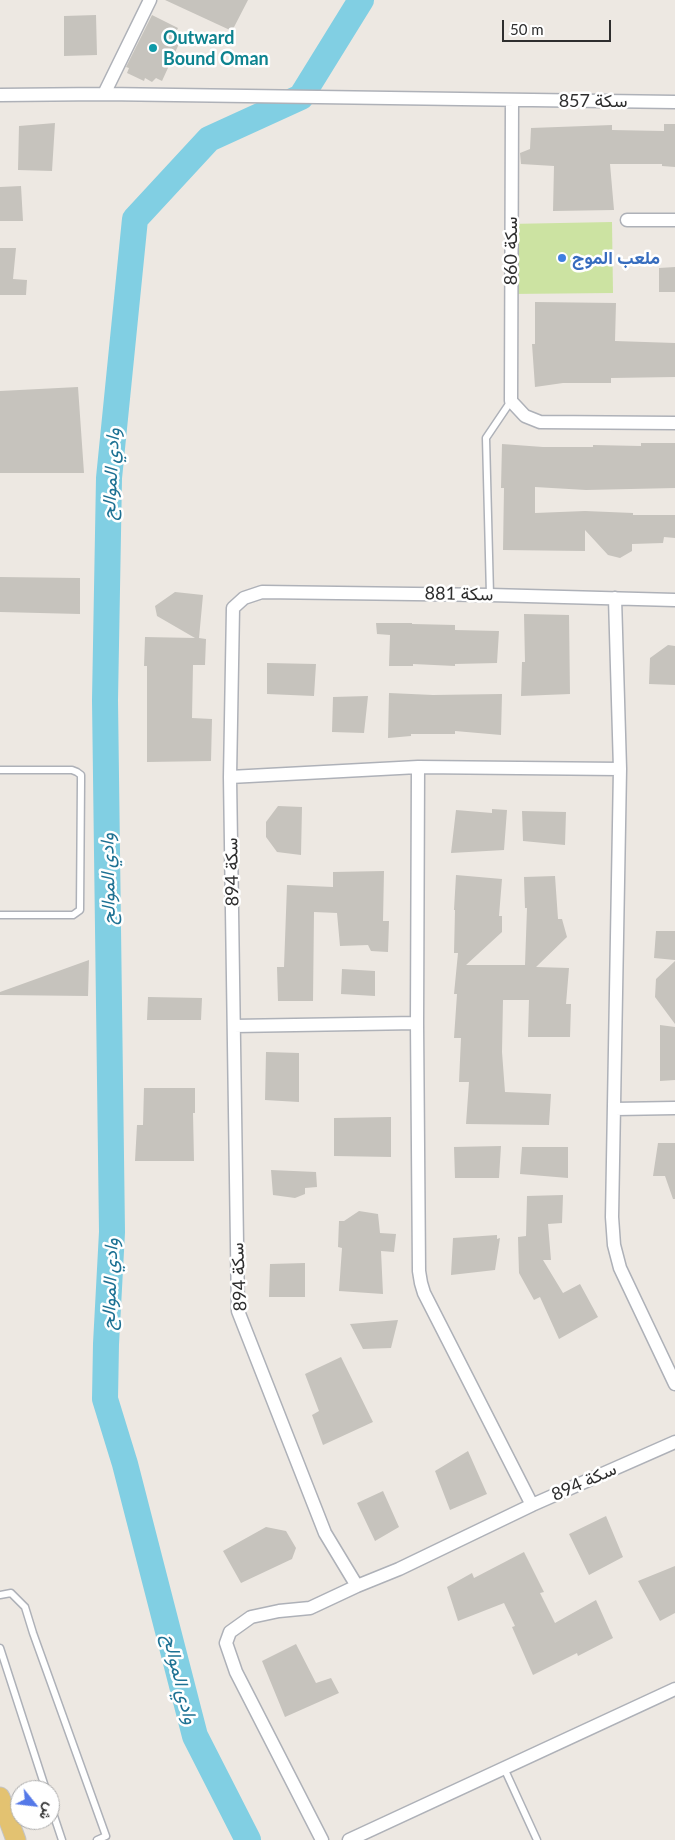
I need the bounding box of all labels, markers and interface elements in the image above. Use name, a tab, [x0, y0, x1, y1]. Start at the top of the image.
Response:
scale bar	[505, 10, 614, 42]
text: 50 m	[510, 20, 544, 38]
place label: Outward Bound Oman	[163, 27, 269, 70]
marker: Outward Bound Oman	[147, 42, 159, 54]
street label: سكة 857	[559, 90, 627, 112]
street label: سكة 860	[500, 217, 522, 285]
place label: ملعب الموج	[572, 247, 660, 269]
marker: ملعب الموج	[556, 252, 568, 264]
water label: وادي الموالح	[97, 427, 125, 521]
street label: سكة 881	[424, 583, 494, 605]
water label: وادي الموالح	[96, 833, 120, 925]
street label: سكة 894	[221, 837, 243, 907]
water label: وادي الموالح	[97, 1238, 123, 1330]
street label: سكة 894	[226, 1242, 252, 1312]
street label: سكة 894	[548, 1458, 620, 1506]
water label: وادي الموالح	[158, 1632, 202, 1726]
north arrow	[10, 1780, 60, 1830]
text: ش	[36, 1801, 59, 1824]

